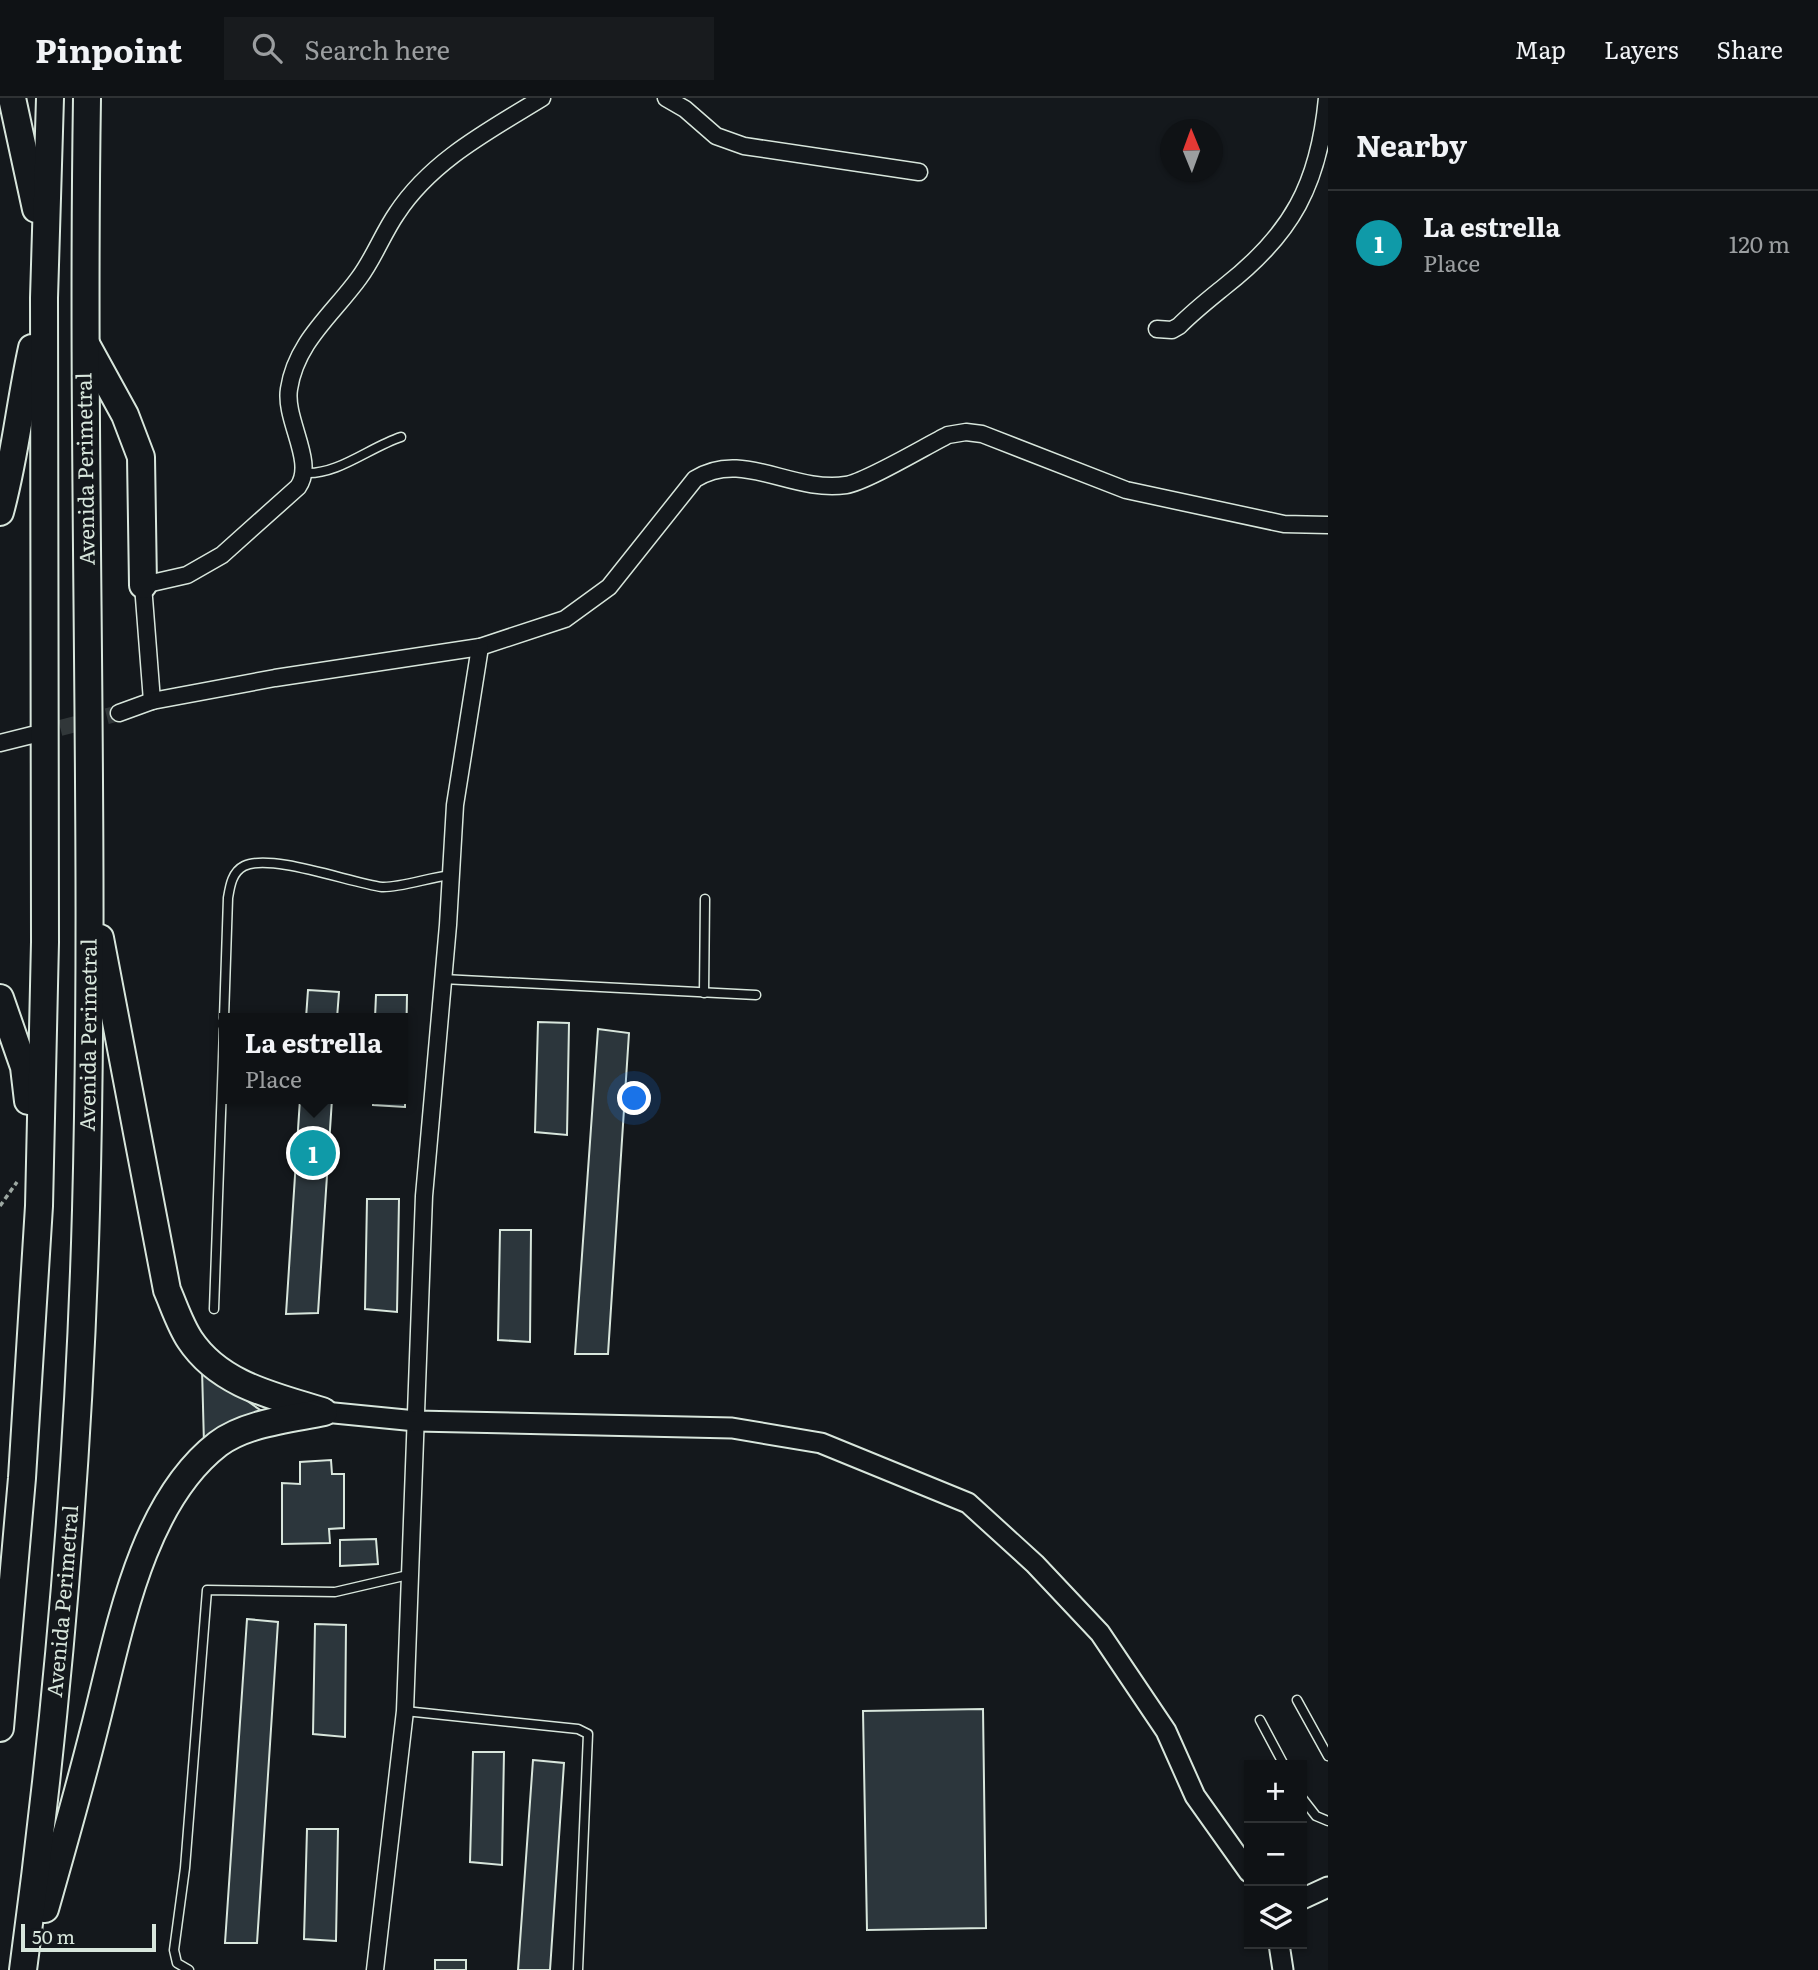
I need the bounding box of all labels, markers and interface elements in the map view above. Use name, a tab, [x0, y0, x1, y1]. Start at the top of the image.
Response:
search box	[224, 17, 714, 80]
text: Pinpoint	[35, 24, 182, 73]
icon: search	[248, 29, 286, 67]
text: Search here	[304, 29, 450, 68]
text: Map	[1515, 31, 1566, 66]
text: Layers	[1604, 31, 1678, 66]
text: Share	[1716, 31, 1783, 66]
north arrow	[1160, 119, 1223, 182]
text: Nearby	[1356, 122, 1467, 166]
text: La estrella	[1423, 206, 1561, 245]
text: 1	[1374, 226, 1384, 260]
text: 120 m	[1729, 226, 1790, 260]
text: Place	[1423, 245, 1480, 279]
street label: Avenida Perimetral	[66, 372, 101, 566]
street label: Avenida Perimetral	[70, 938, 103, 1132]
popup	[219, 1013, 408, 1104]
text: La estrella	[245, 1022, 382, 1061]
text: Place	[245, 1061, 302, 1095]
your location	[617, 1081, 651, 1115]
pin: 1	[290, 1127, 336, 1179]
street label: Avenida Perimetral	[37, 1504, 84, 1699]
map controls	[1244, 1760, 1307, 1949]
button: +	[1244, 1760, 1307, 1823]
button: −	[1244, 1823, 1307, 1886]
button: layers	[1244, 1886, 1307, 1949]
scale bar	[21, 1921, 156, 1953]
text: 50 m	[32, 1922, 75, 1950]

